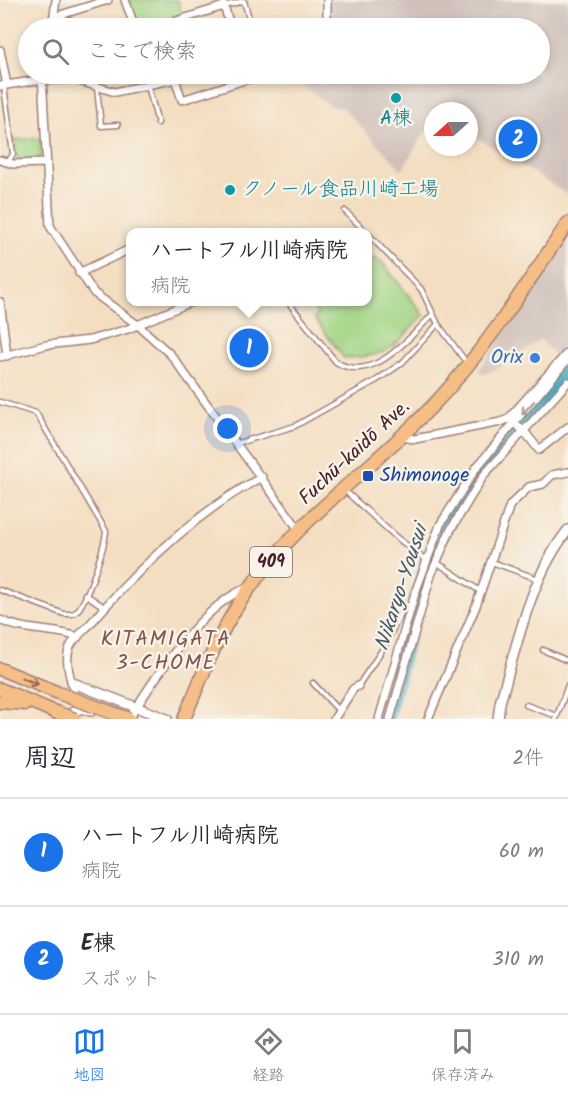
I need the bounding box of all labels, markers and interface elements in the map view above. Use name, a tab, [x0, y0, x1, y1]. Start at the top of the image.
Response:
search box	[18, 18, 550, 84]
icon: search	[39, 35, 72, 68]
text: ここで検索	[87, 35, 197, 70]
marker: A棟	[389, 91, 403, 105]
north arrow	[424, 102, 478, 156]
place label: A棟	[380, 103, 412, 135]
pin: 2	[498, 116, 538, 162]
place label: クノール食品川崎工場	[242, 174, 439, 206]
marker: クノール食品川崎工場	[223, 183, 237, 197]
popup	[126, 228, 372, 306]
text: ハートフル川崎病院	[150, 234, 348, 269]
text: 病院	[150, 271, 190, 303]
pin: 1	[230, 326, 268, 370]
place label: Orix	[491, 342, 523, 374]
marker: Orix	[528, 351, 542, 365]
street label: Fuchū-kaidō Ave.	[292, 392, 418, 514]
one-way arrow	[521, 400, 535, 415]
your location	[213, 414, 242, 443]
place label: Shimonoge	[380, 460, 469, 492]
marker: Shimonoge	[361, 469, 375, 483]
water label: Nikaryo-Yousui	[366, 517, 439, 655]
road number: 409	[250, 547, 292, 577]
district label: KITAMIGATA 3-CHOME	[101, 623, 231, 680]
one-way arrow	[21, 676, 39, 687]
text: 周辺	[24, 738, 76, 780]
text: 2件	[512, 743, 544, 775]
text: ハートフル川崎病院	[81, 819, 279, 854]
text: 1	[40, 836, 47, 868]
text: 60 m	[499, 836, 544, 868]
text: 病院	[81, 856, 121, 888]
text: E棟	[81, 927, 115, 962]
text: 2	[38, 944, 49, 976]
text: 310 m	[492, 944, 544, 976]
text: スポット	[81, 964, 161, 996]
tab: 地図	[73, 1025, 106, 1088]
tab: 経路	[252, 1025, 285, 1088]
tab: 保存済み	[431, 1025, 495, 1088]

